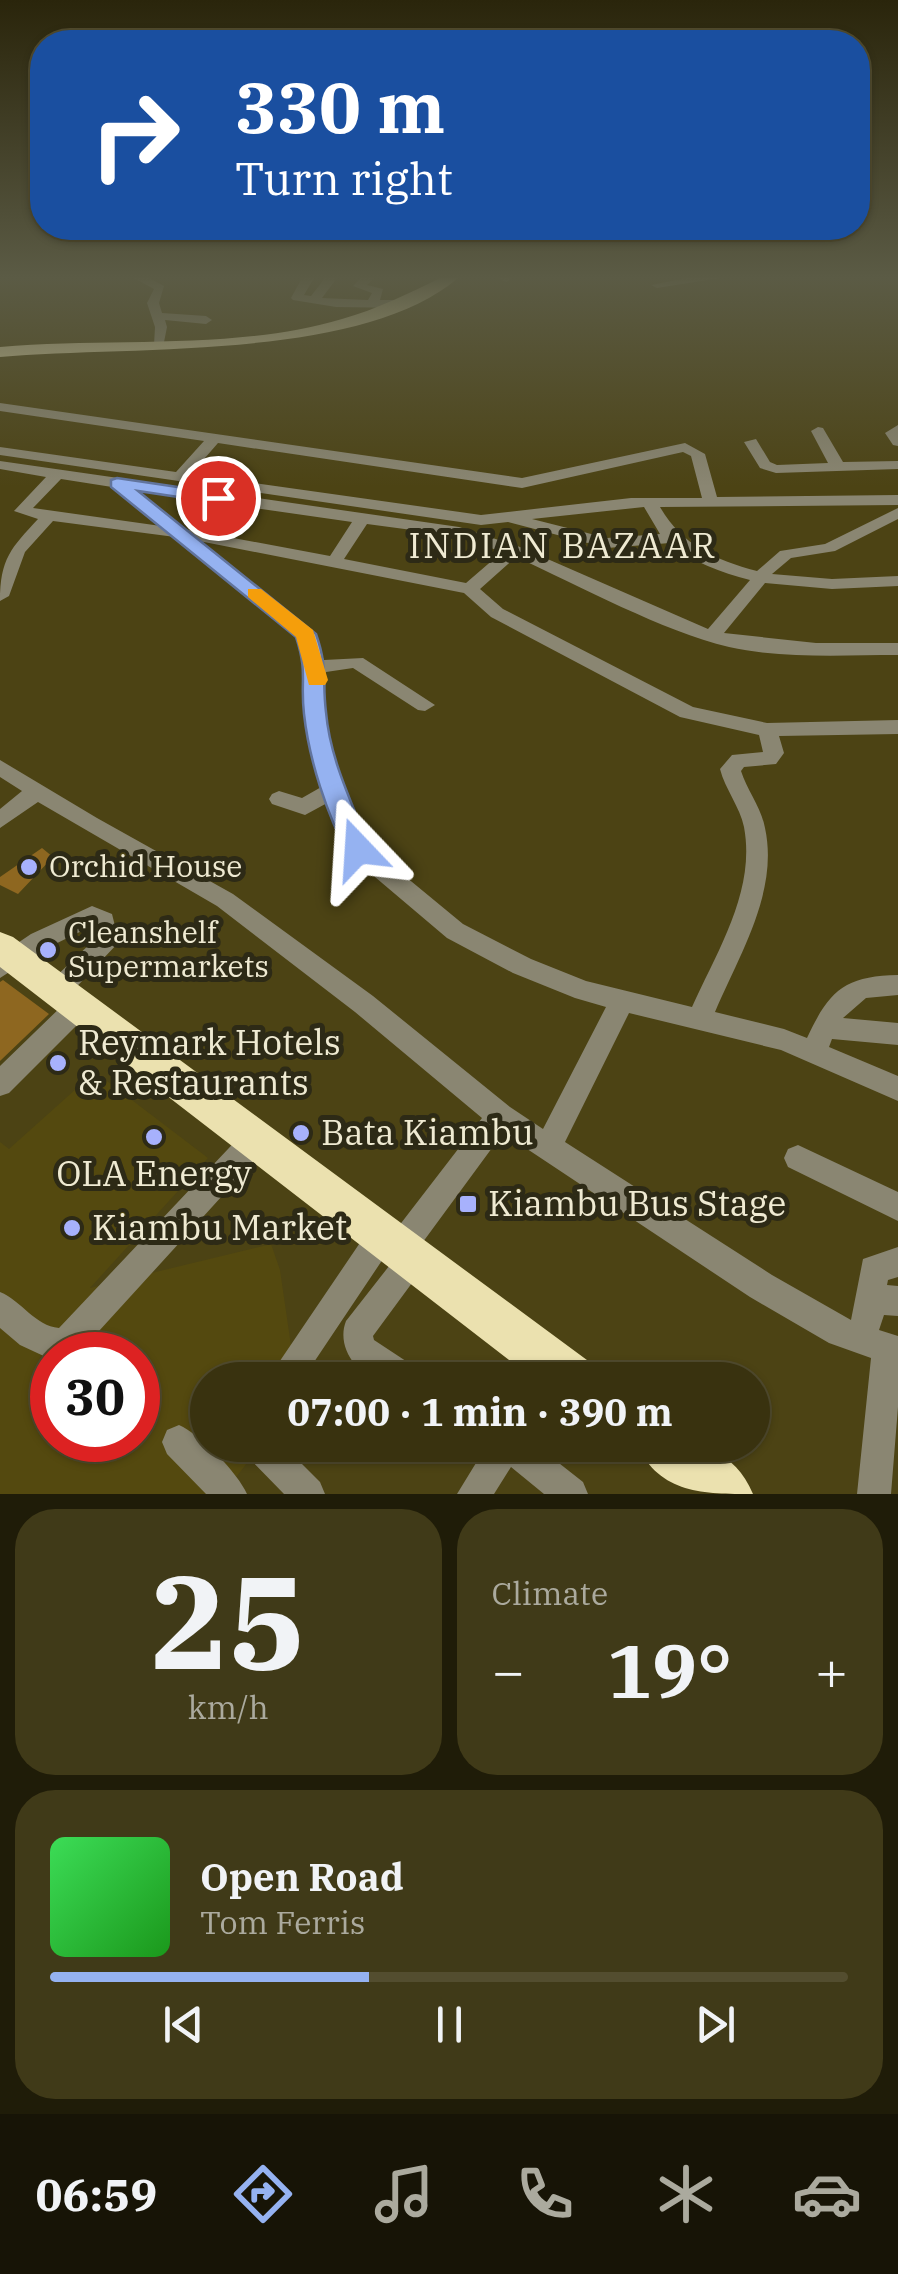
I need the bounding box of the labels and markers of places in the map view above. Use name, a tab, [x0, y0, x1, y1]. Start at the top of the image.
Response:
pin	[176, 456, 261, 541]
place label: Orchid House	[49, 846, 242, 885]
marker: Orchid House	[18, 856, 40, 878]
place label: Cleanshelf Supermarkets	[68, 912, 269, 985]
marker: Cleanshelf Supermarkets	[37, 939, 59, 961]
place label: Reymark Hotels & Restaurants	[78, 1019, 341, 1105]
marker: Reymark Hotels & Restaurants	[47, 1052, 69, 1074]
place label: Bata Kiambu	[321, 1109, 534, 1155]
marker: Bata Kiambu	[290, 1122, 312, 1144]
marker: OLA Energy	[143, 1126, 165, 1148]
place label: OLA Energy	[56, 1150, 252, 1196]
place label: Kiambu Bus Stage	[488, 1180, 786, 1226]
marker: Kiambu Bus Stage	[457, 1193, 479, 1215]
place label: Kiambu Market	[92, 1204, 347, 1250]
marker: Kiambu Market	[61, 1217, 83, 1239]

